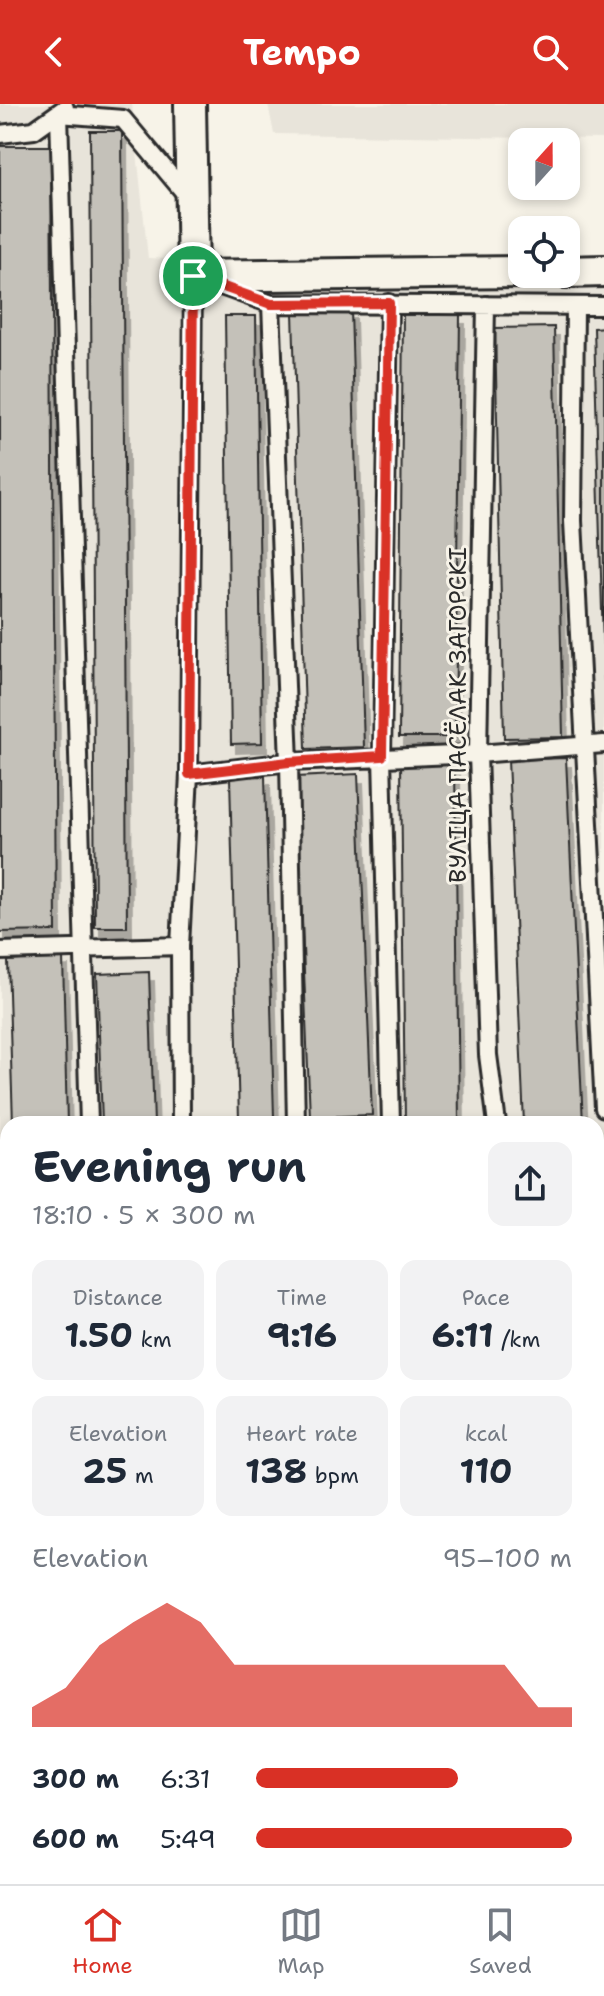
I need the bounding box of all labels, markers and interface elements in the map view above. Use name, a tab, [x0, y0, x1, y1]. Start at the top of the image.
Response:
text: Tempo	[243, 28, 361, 77]
icon: back	[32, 30, 76, 74]
icon: search	[528, 30, 572, 74]
north arrow	[508, 128, 580, 200]
map controls	[508, 128, 580, 288]
button: locate	[508, 216, 580, 288]
pin	[159, 242, 227, 310]
icon: arrive	[171, 254, 215, 298]
street label: ВУЛІЦА ПАСЁЛАК ЗАГОРСКІ	[442, 547, 474, 883]
text: Evening run	[32, 1137, 306, 1196]
button: share	[488, 1142, 572, 1226]
text: 18:10 · 5 × 300 m	[32, 1197, 255, 1232]
text: Distance	[73, 1283, 163, 1312]
text: Time	[277, 1283, 327, 1312]
text: Pace	[462, 1283, 510, 1312]
text: 1.50	[64, 1312, 133, 1358]
text: 9:16	[267, 1312, 337, 1358]
text: 6:11	[432, 1312, 494, 1358]
text: km	[133, 1325, 172, 1354]
text: /km	[494, 1325, 540, 1354]
text: Elevation	[69, 1419, 167, 1448]
text: Heart rate	[246, 1419, 358, 1448]
text: kcal	[465, 1419, 507, 1448]
text: 25	[82, 1448, 127, 1494]
text: 138	[245, 1448, 307, 1494]
text: 110	[460, 1448, 512, 1494]
text: m	[127, 1461, 154, 1490]
text: bpm	[307, 1461, 359, 1490]
text: Elevation	[32, 1540, 148, 1575]
text: 95–100 m	[442, 1540, 572, 1575]
text: 300 m	[32, 1761, 119, 1796]
text: 6:31	[160, 1761, 211, 1796]
text: 600 m	[32, 1821, 119, 1856]
text: 5:49	[160, 1821, 216, 1856]
tab: Home	[72, 1903, 133, 1980]
tab: Map	[277, 1903, 325, 1980]
tab: Saved	[469, 1903, 532, 1980]

